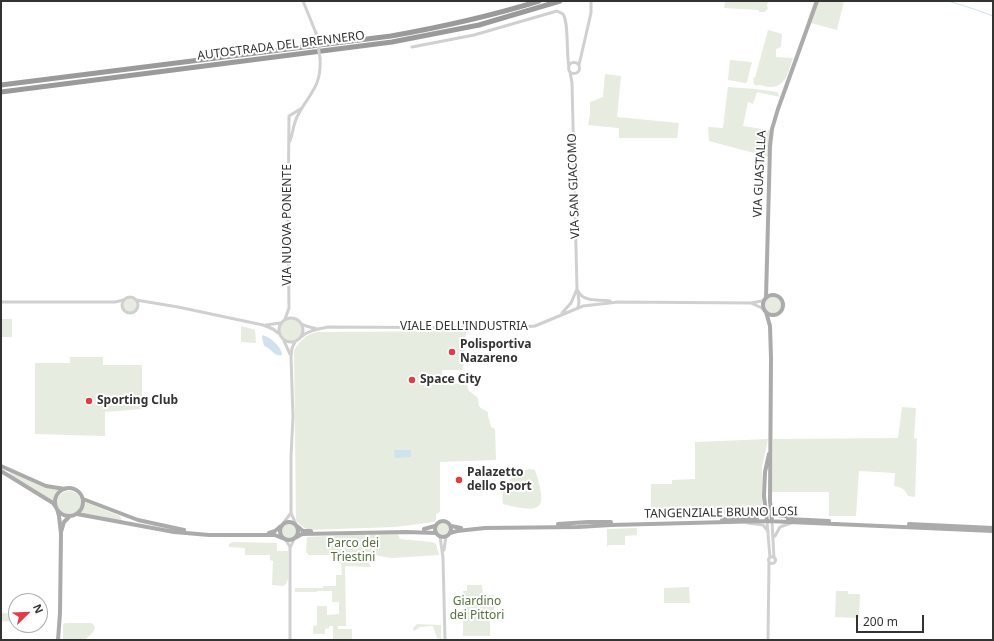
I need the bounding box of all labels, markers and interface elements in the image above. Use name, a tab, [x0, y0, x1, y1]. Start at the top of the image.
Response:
street label: AUTOSTRADA DEL BRENNERO	[197, 29, 365, 63]
street label: VIA GUASTALLA	[751, 130, 769, 218]
street label: VIA SAN GIACOMO	[565, 133, 583, 239]
street label: VIA NUOVA PONENTE	[281, 164, 295, 286]
street label: VIALE DELL'INDUSTRIA	[400, 320, 528, 334]
place label: Polisportiva Nazareno	[460, 338, 531, 366]
marker: Polisportiva Nazareno	[447, 347, 457, 357]
place label: Space City	[420, 373, 481, 387]
marker: Space City	[407, 375, 417, 385]
place label: Sporting Club	[97, 394, 178, 408]
marker: Sporting Club	[84, 396, 94, 406]
place label: Palazetto dello Sport	[467, 466, 532, 494]
marker: Palazetto dello Sport	[454, 475, 464, 485]
street label: TANGENZIALE BRUNO LOSI	[644, 504, 798, 522]
park label: Parco dei Triestini	[327, 537, 379, 565]
north arrow	[8, 593, 48, 633]
park label: Giardino dei Pittori	[450, 595, 504, 623]
text: N	[30, 601, 47, 616]
scale bar	[858, 607, 926, 633]
text: 200 m	[863, 613, 898, 630]

